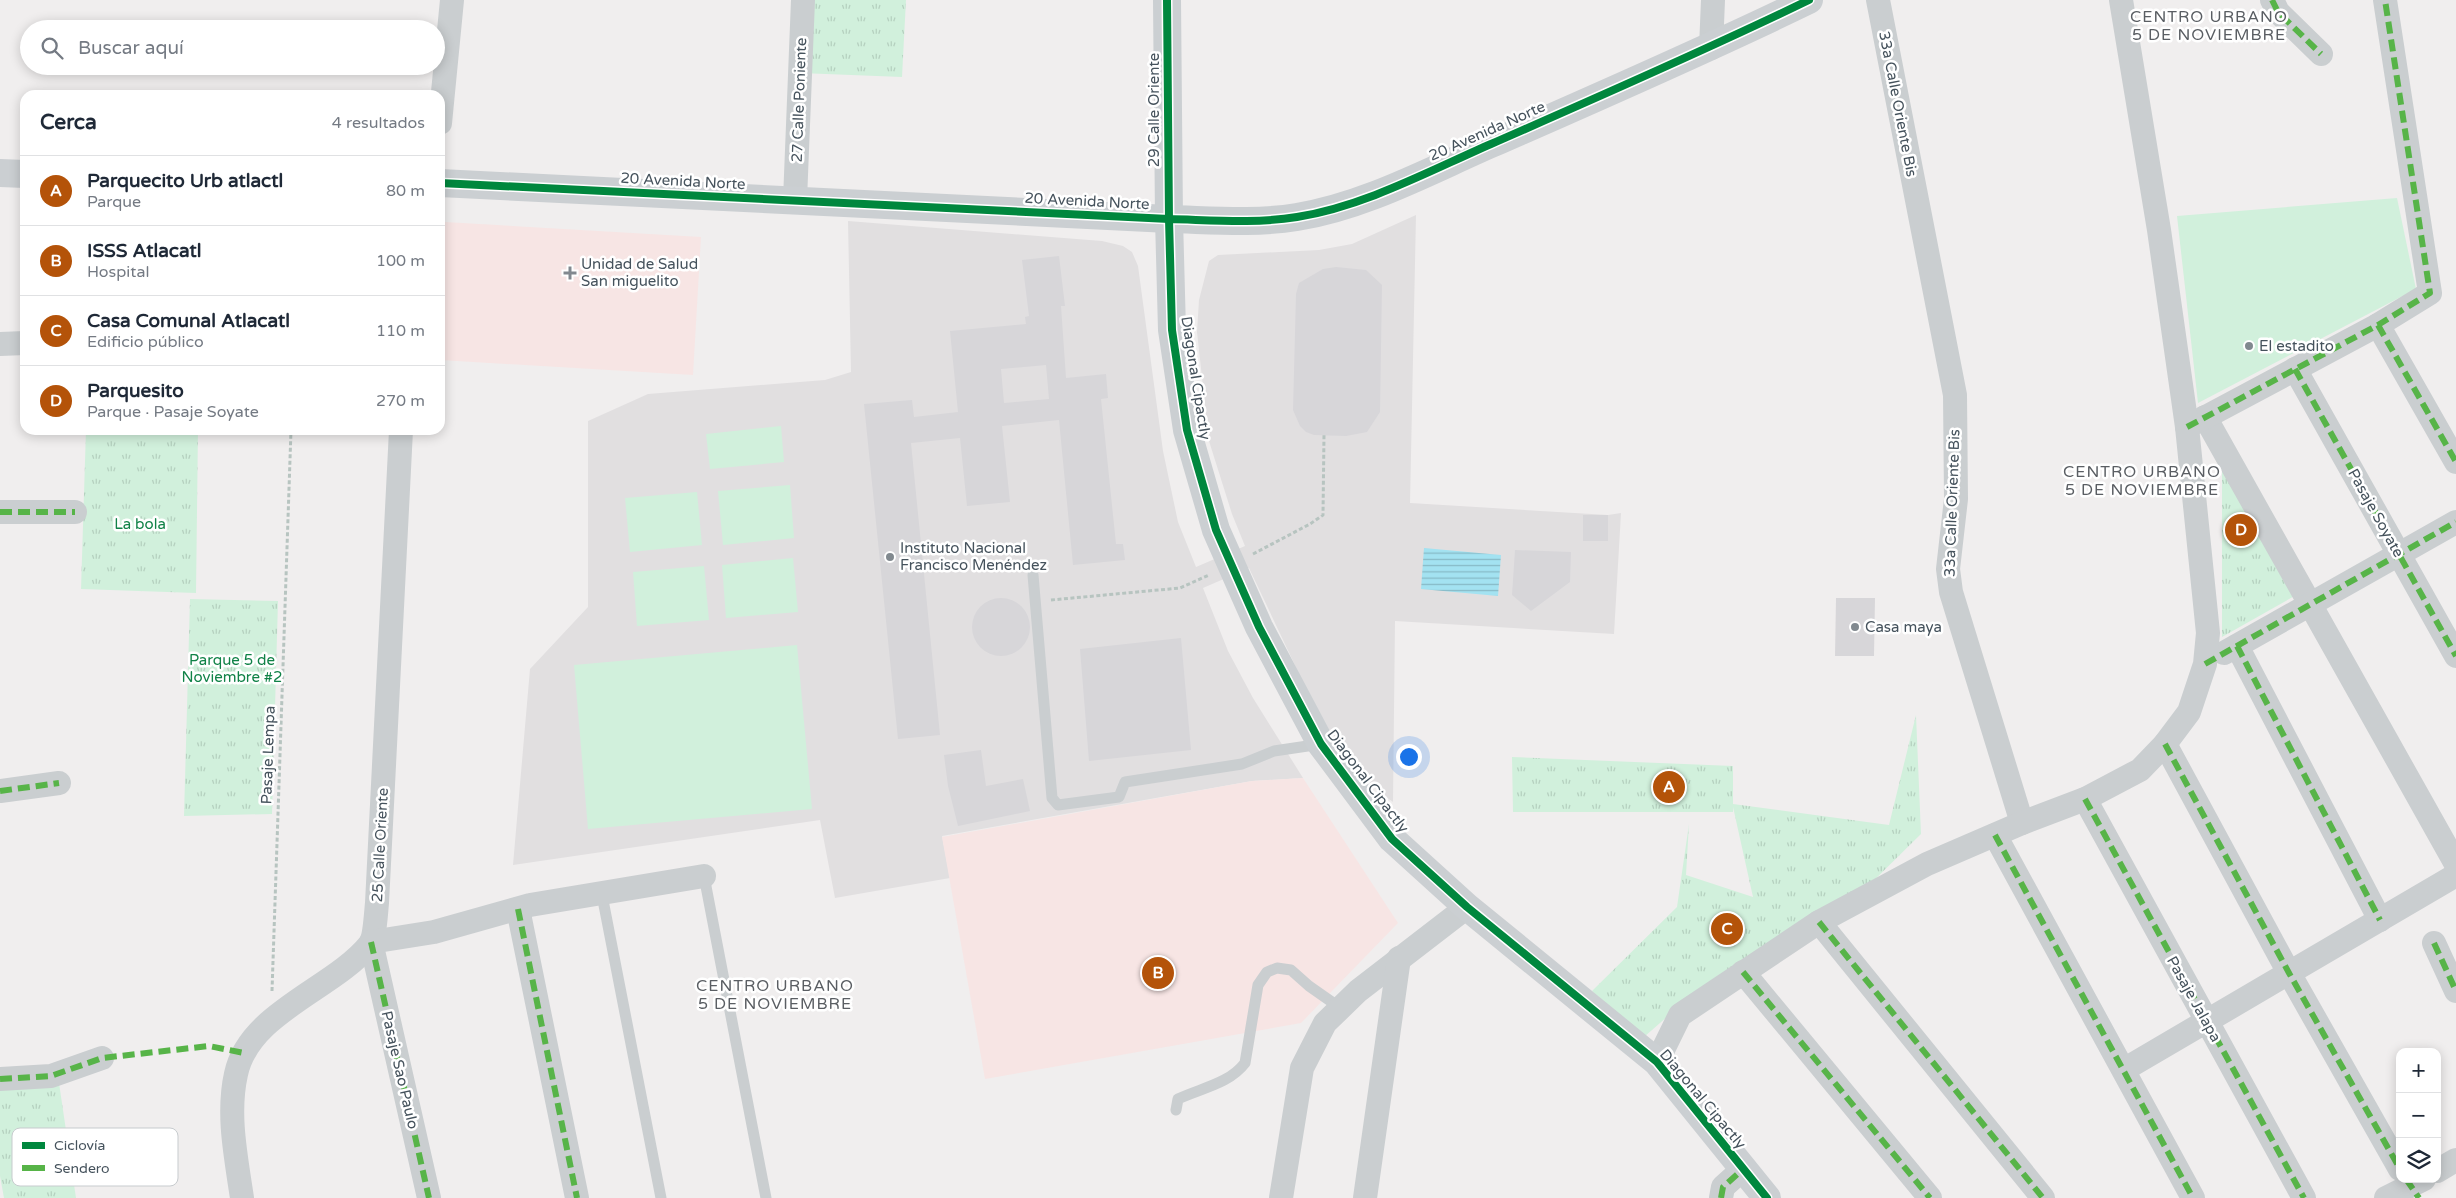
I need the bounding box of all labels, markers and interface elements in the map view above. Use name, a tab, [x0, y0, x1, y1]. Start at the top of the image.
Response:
district label: CENTRO URBANO 5 DE NOVIEMBRE	[2130, 7, 2288, 45]
search box	[20, 20, 445, 75]
street label: 33a Calle Oriente Bis	[1875, 30, 1921, 178]
icon: search	[38, 34, 66, 62]
text: Buscar aquí	[78, 37, 184, 59]
street label: 27 Calle Poniente	[788, 37, 810, 163]
street label: 29 Calle Oriente	[1145, 53, 1163, 167]
street label: 20 Avenida Norte	[1426, 97, 1548, 165]
text: Cerca	[40, 110, 97, 135]
text: 4 resultados	[332, 113, 425, 133]
street label: 20 Avenida Norte	[620, 169, 746, 193]
text: Parquecito Urb atlactl	[87, 170, 283, 192]
text: A	[50, 181, 62, 201]
text: 80 m	[386, 181, 425, 201]
street label: 20 Avenida Norte	[1024, 189, 1150, 213]
text: Parque	[87, 192, 141, 212]
text: ISSS Atlacatl	[87, 240, 201, 262]
text: B	[50, 251, 62, 271]
text: 100 m	[376, 251, 425, 271]
place label: Unidad de Salud San miguelito	[581, 255, 698, 290]
text: Hospital	[87, 262, 149, 282]
marker: Unidad de Salud San miguelito	[563, 266, 577, 280]
text: Casa Comunal Atlacatl	[87, 310, 290, 332]
street label: Diagonal Cipactly	[1177, 315, 1215, 441]
text: C	[50, 321, 62, 341]
text: 110 m	[376, 321, 425, 341]
text: Edificio público	[87, 332, 204, 352]
place label: El estadito	[2259, 337, 2334, 355]
marker: El estadito	[2243, 340, 2255, 352]
text: Parquesito	[87, 380, 184, 402]
text: D	[50, 391, 62, 411]
text: 270 m	[376, 391, 425, 411]
text: Parque · Pasaje Soyate	[87, 402, 259, 422]
street label: 33a Calle Oriente Bis	[1940, 429, 1964, 577]
district label: CENTRO URBANO 5 DE NOVIEMBRE	[2063, 462, 2221, 500]
street label: Pasaje Soyate	[2344, 466, 2408, 560]
pin: D	[2225, 511, 2257, 549]
park label: La bola	[114, 515, 166, 533]
place label: Instituto Nacional Francisco Menéndez	[900, 539, 1047, 574]
marker: Instituto Nacional Francisco Menéndez	[884, 551, 896, 563]
place label: Casa maya	[1865, 618, 1942, 636]
marker: Casa maya	[1849, 621, 1861, 633]
park label: Parque 5 de Noviembre #2	[182, 651, 282, 686]
street label: Pasaje Lempa	[257, 705, 279, 805]
street label: Diagonal Cipactly	[1323, 726, 1413, 836]
your location	[1396, 744, 1422, 770]
pin: A	[1653, 768, 1685, 806]
street label: 25 Calle Oriente	[368, 787, 392, 903]
pin: C	[1711, 910, 1743, 948]
street label: Pasaje Jalapa	[2163, 953, 2225, 1045]
pin: B	[1142, 954, 1174, 992]
district label: CENTRO URBANO 5 DE NOVIEMBRE	[696, 976, 854, 1014]
street label: Pasaje Sao Paulo	[378, 1009, 422, 1131]
street label: Diagonal Cipactly	[1656, 1045, 1750, 1153]
map controls	[2396, 1048, 2441, 1183]
button: +	[2396, 1048, 2441, 1093]
button: −	[2396, 1093, 2441, 1138]
legend	[12, 1128, 178, 1186]
text: Ciclovía	[54, 1137, 105, 1154]
button: layers	[2396, 1138, 2441, 1183]
text: Sendero	[54, 1160, 110, 1177]

